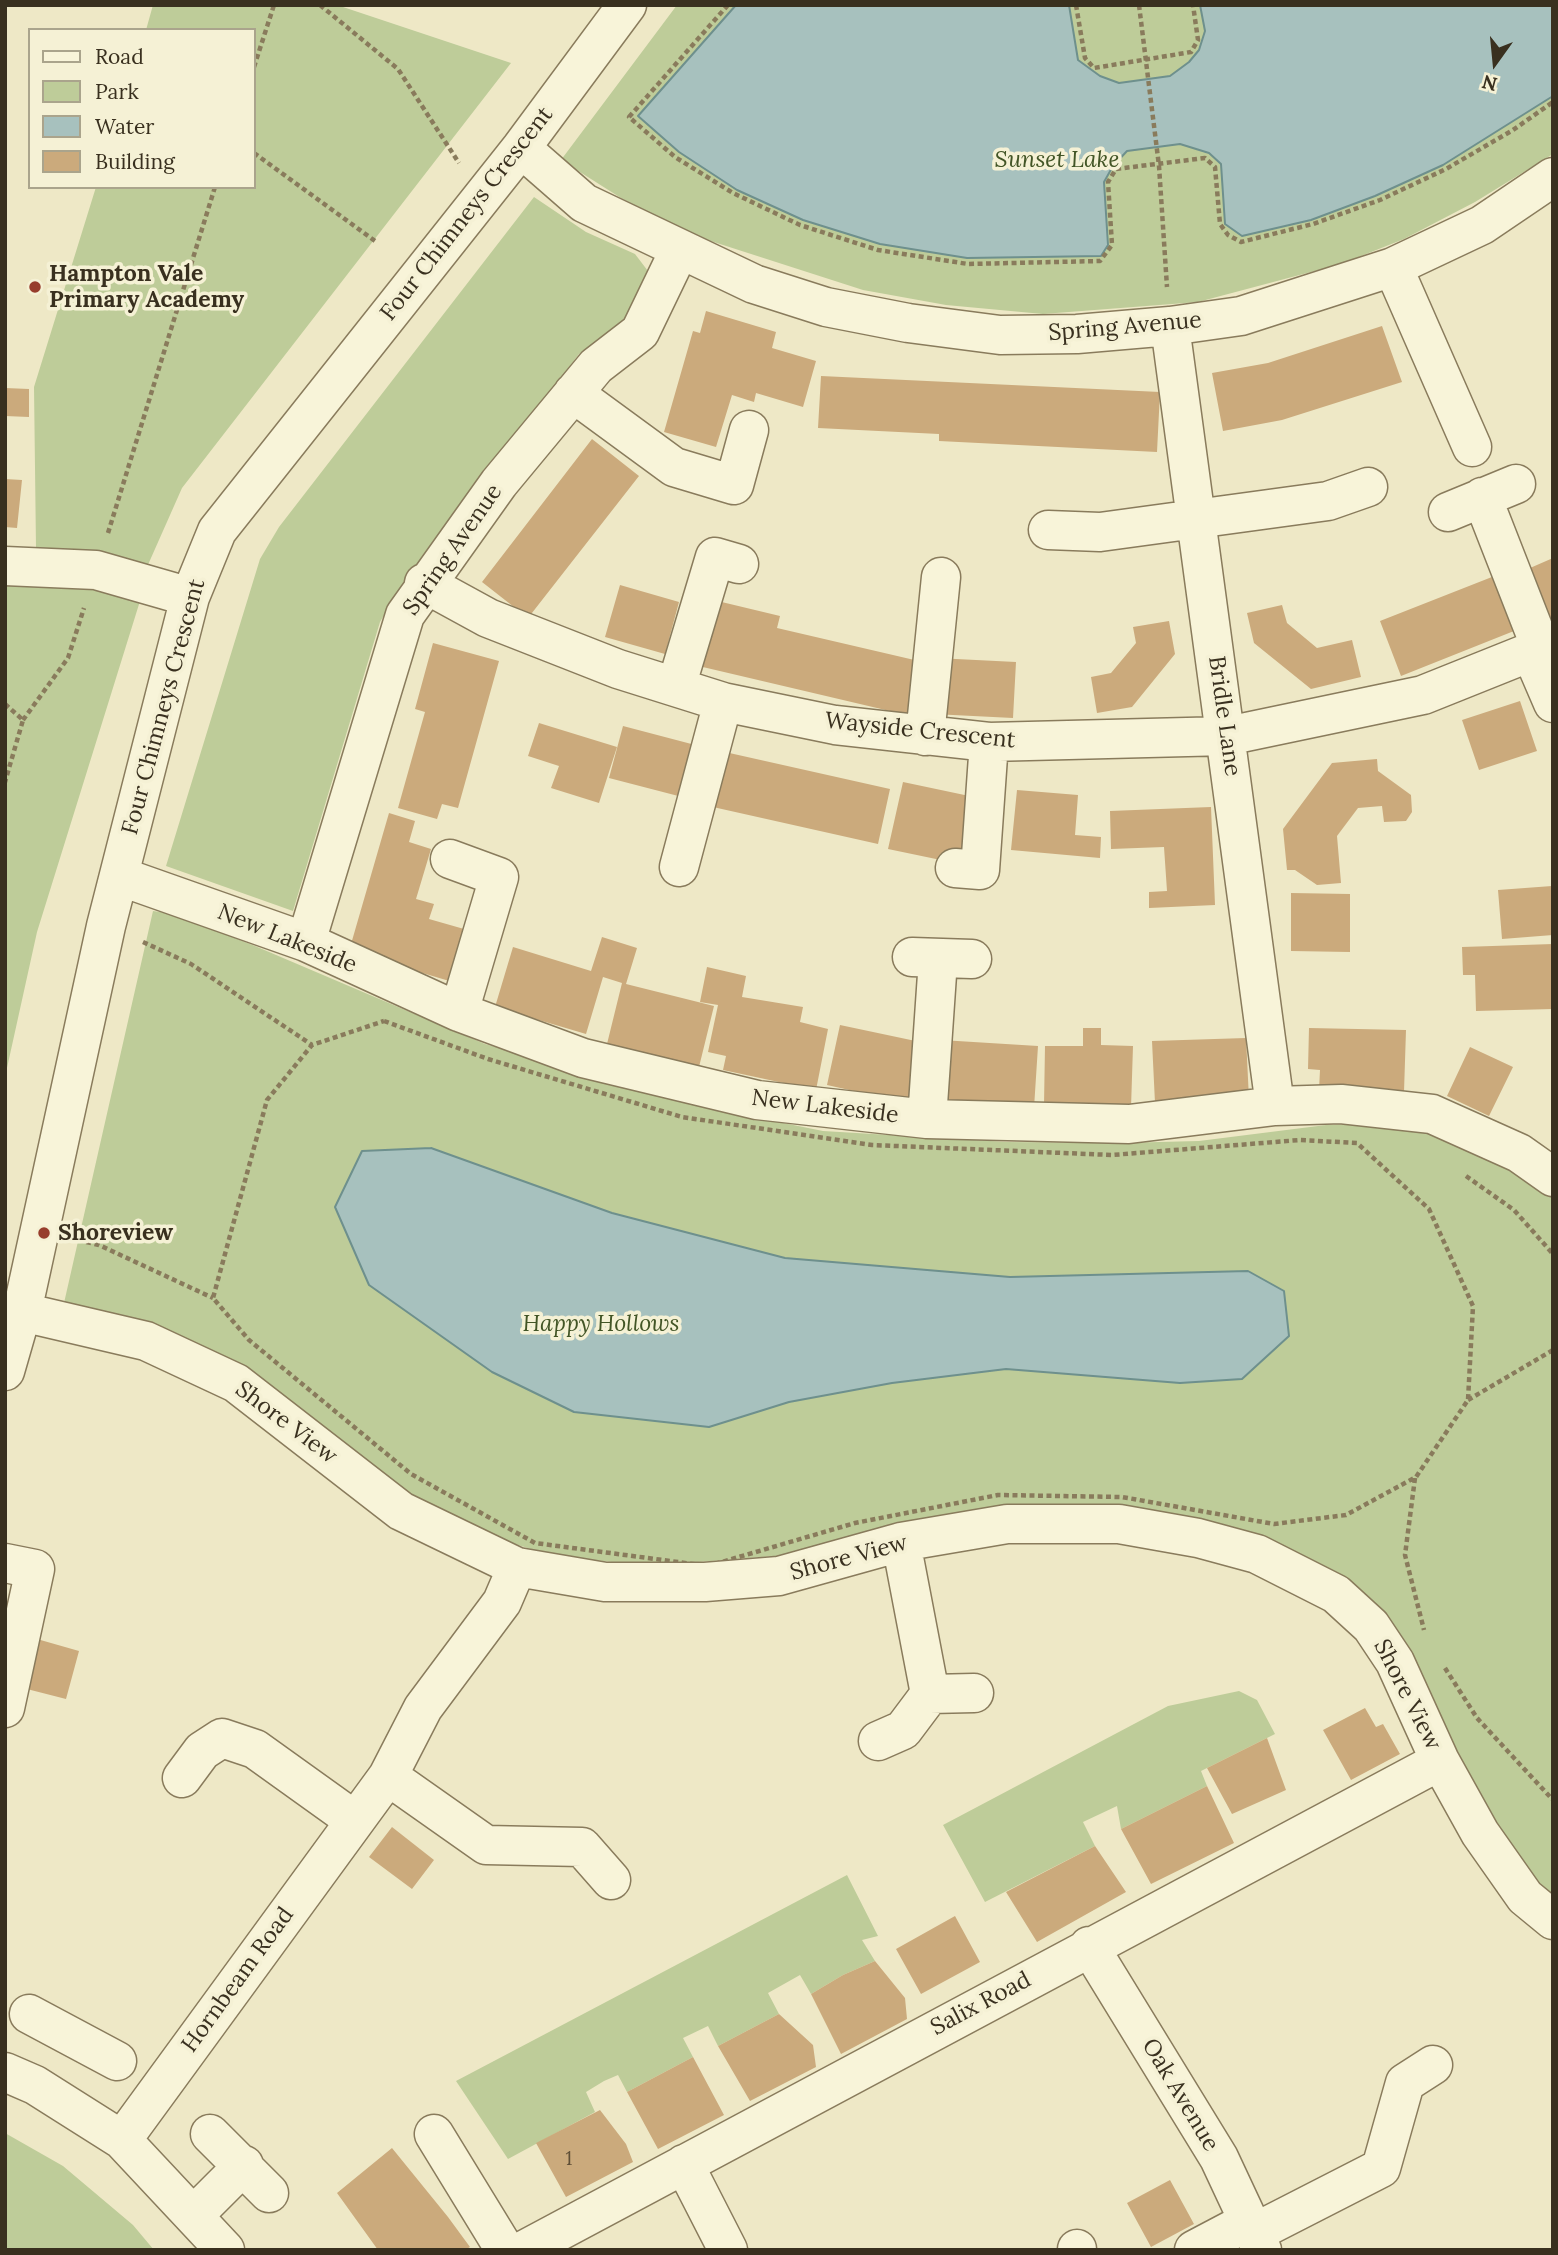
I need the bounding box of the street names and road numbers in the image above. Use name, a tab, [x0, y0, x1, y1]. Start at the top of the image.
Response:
street label: Four Chimneys Crescent	[375, 102, 559, 326]
street label: Spring Avenue	[1047, 307, 1203, 347]
street label: Spring Avenue	[398, 479, 508, 621]
street label: Four Chimneys Crescent	[117, 576, 211, 838]
street label: Bridle Lane	[1202, 654, 1246, 778]
street label: Wayside Crescent	[823, 707, 1017, 755]
street label: New Lakeside	[213, 899, 361, 979]
street label: New Lakeside	[750, 1084, 900, 1130]
street label: Shore View	[230, 1376, 342, 1470]
street label: Shore View	[787, 1529, 911, 1587]
street label: Shore View	[1367, 1635, 1447, 1755]
street label: Hornbeam Road	[176, 1902, 300, 2058]
street label: Salix Road	[926, 1966, 1036, 2042]
street label: Oak Avenue	[1136, 2034, 1224, 2156]

